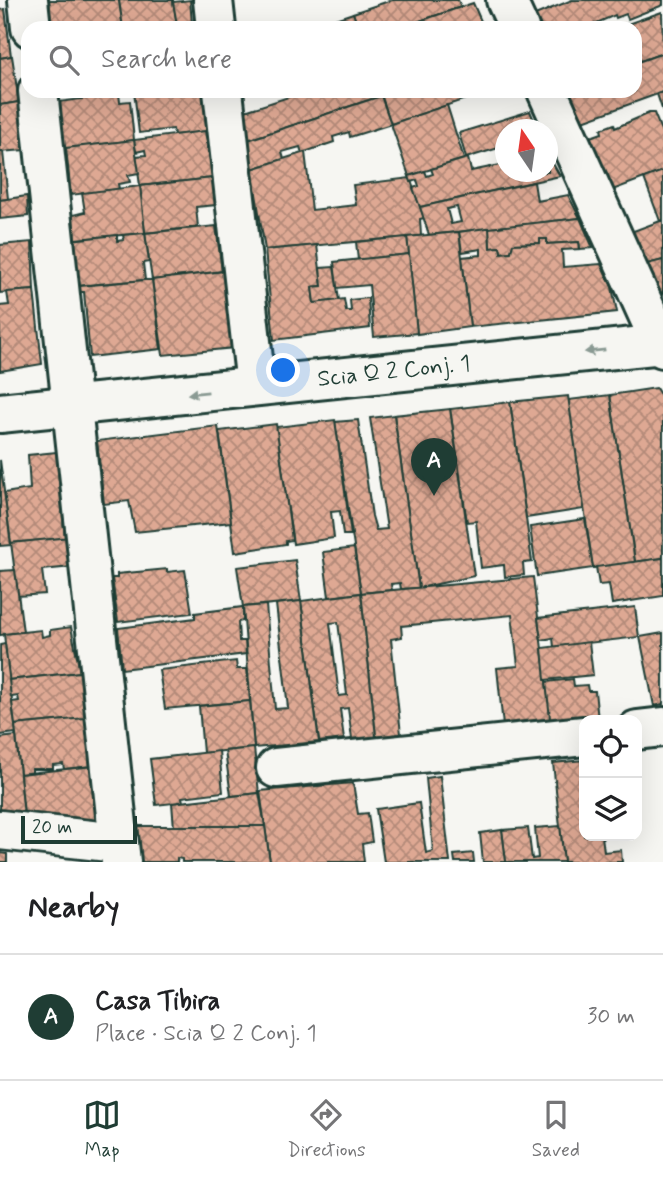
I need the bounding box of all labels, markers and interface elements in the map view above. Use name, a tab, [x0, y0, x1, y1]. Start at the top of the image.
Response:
search box	[21, 21, 642, 98]
icon: search	[45, 41, 83, 79]
text: Search here	[101, 43, 232, 77]
north arrow	[495, 119, 558, 182]
one-way arrow	[584, 346, 606, 357]
street label: Scia Q 2 Conj. 1	[316, 349, 472, 395]
your location	[266, 353, 300, 387]
one-way arrow	[187, 387, 209, 398]
pin: A	[411, 438, 457, 496]
map controls	[579, 715, 642, 841]
button: locate	[579, 715, 642, 778]
button: layers	[579, 778, 642, 841]
scale bar	[21, 813, 136, 845]
text: 20 m	[32, 815, 72, 840]
text: Nearby	[28, 888, 119, 927]
text: Casa Tibira	[95, 985, 220, 1019]
text: A	[43, 1002, 59, 1032]
text: 30 m	[587, 1002, 635, 1032]
text: Place · Scia Q 2 Conj. 1	[95, 1019, 317, 1049]
tab: Map	[83, 1096, 121, 1163]
tab: Directions	[287, 1096, 366, 1163]
tab: Saved	[532, 1096, 580, 1163]

